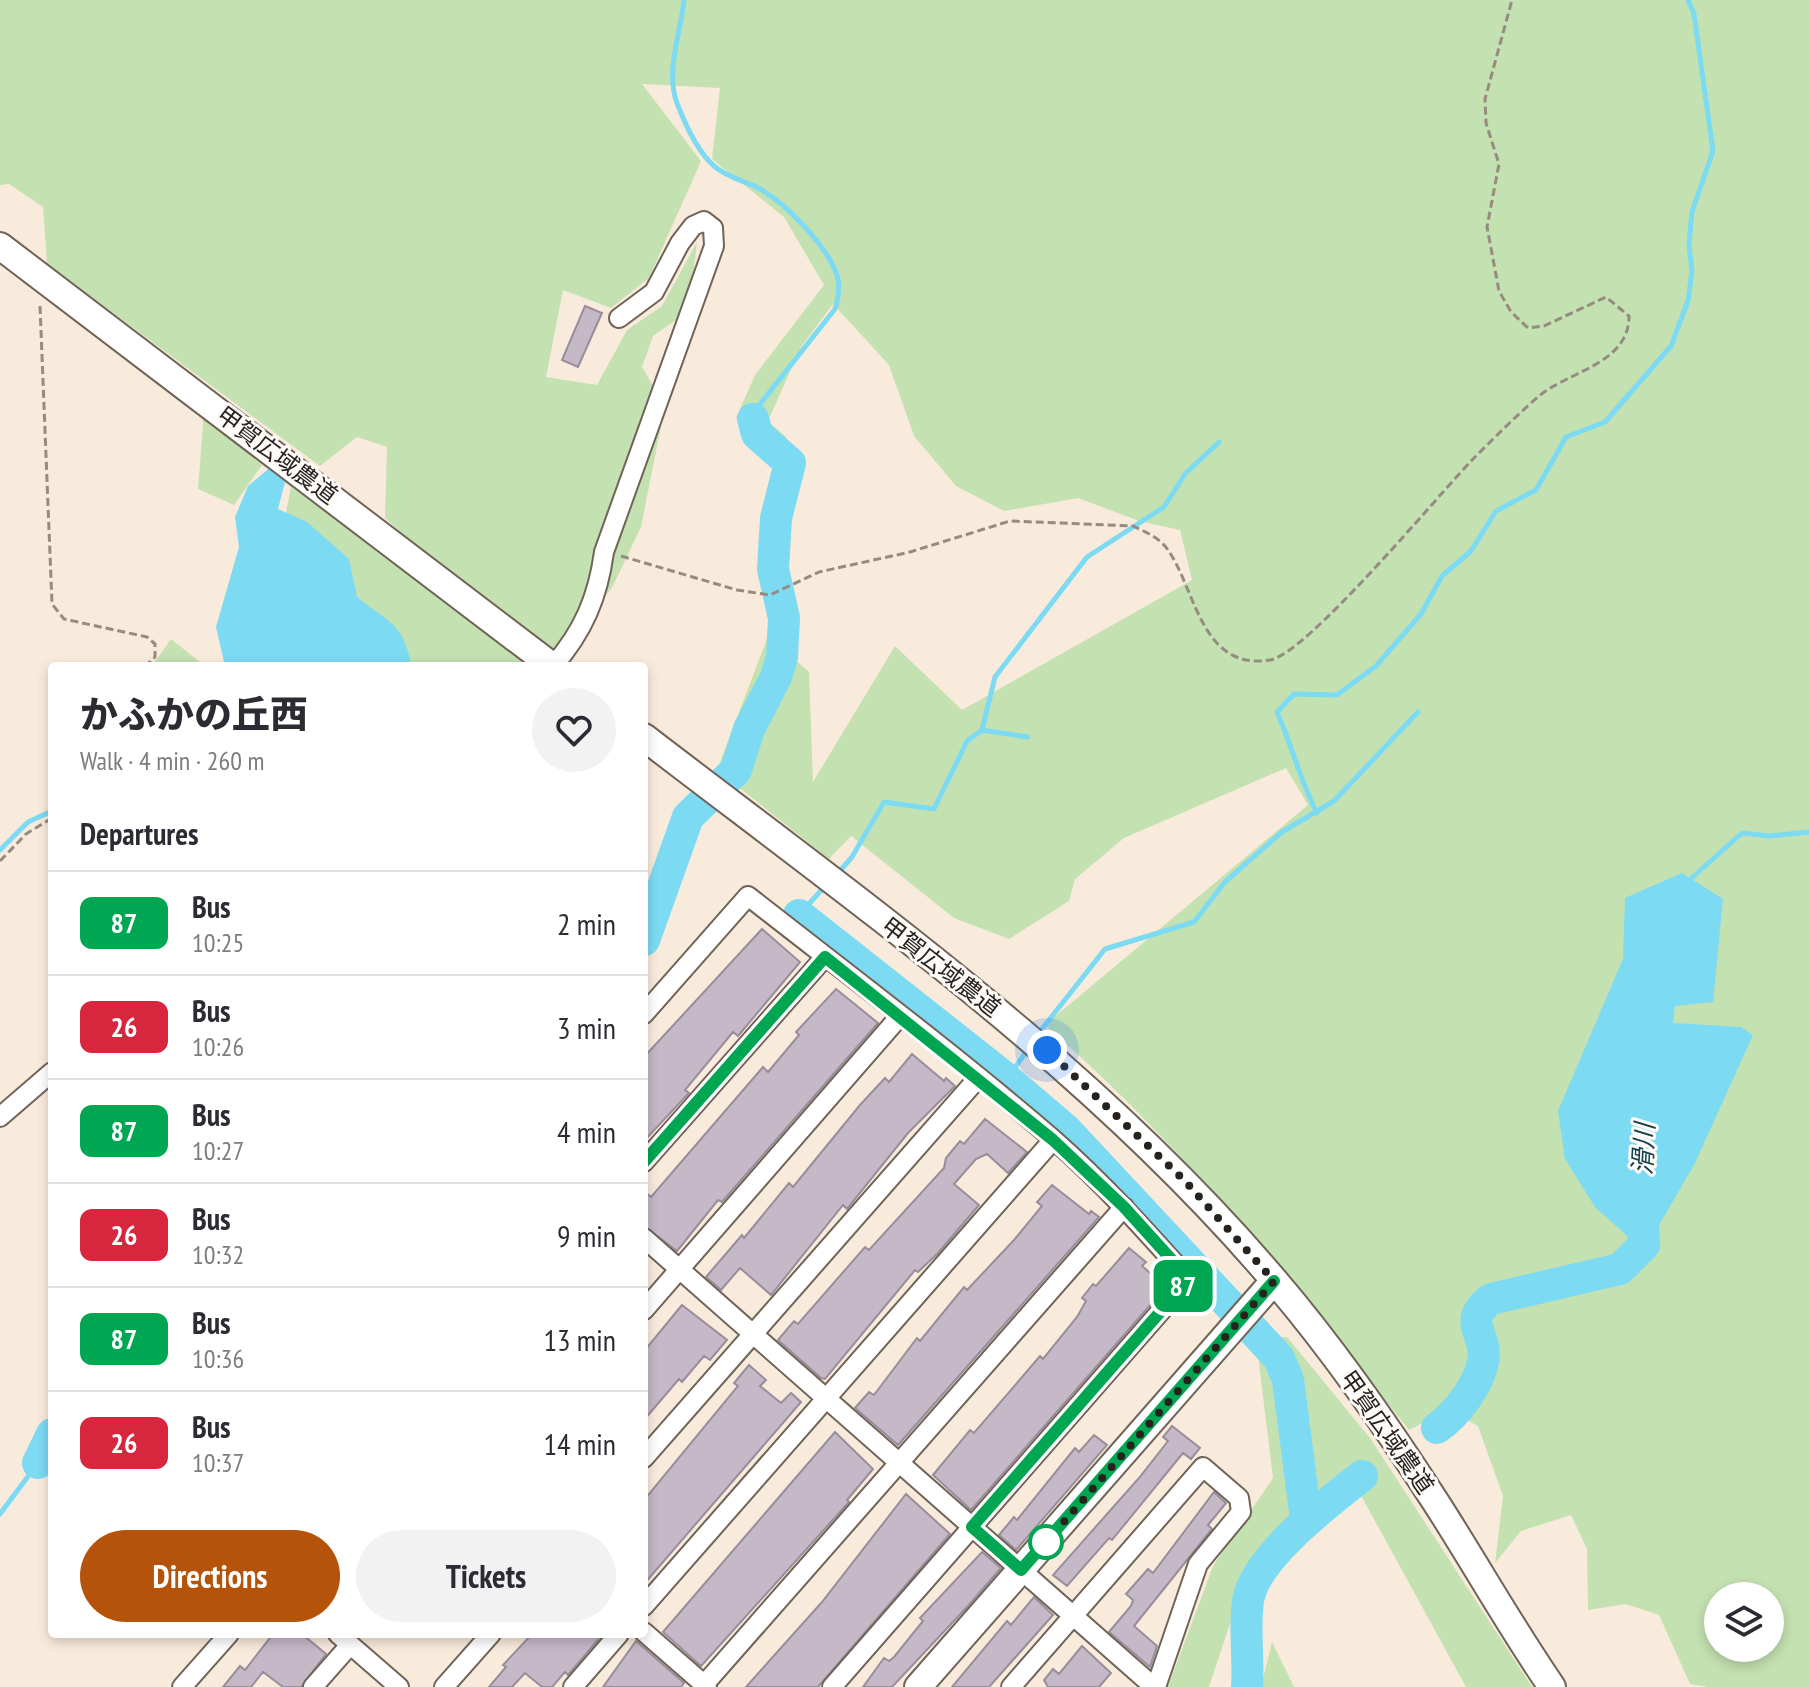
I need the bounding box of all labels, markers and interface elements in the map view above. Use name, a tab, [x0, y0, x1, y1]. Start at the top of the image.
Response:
street label: 甲賀広域農道	[210, 399, 344, 511]
button: heart	[532, 688, 616, 772]
text: かふかの丘西	[80, 689, 308, 738]
text: Walk · 4 min · 260 m	[80, 744, 264, 777]
text: Departures	[80, 814, 198, 853]
text: Bus	[192, 887, 231, 926]
text: 87	[111, 904, 137, 941]
text: 2 min	[557, 904, 616, 943]
street label: 甲賀広域農道	[875, 910, 1007, 1024]
text: 10:25	[192, 926, 244, 959]
text: Bus	[192, 991, 231, 1030]
text: 26	[111, 1008, 137, 1045]
text: 3 min	[557, 1008, 616, 1047]
text: 10:26	[192, 1030, 244, 1063]
your location	[1027, 1030, 1067, 1070]
text: Bus	[192, 1095, 231, 1134]
text: 87	[111, 1112, 137, 1149]
text: 4 min	[557, 1112, 616, 1151]
water label: 滑川	[1625, 1119, 1661, 1176]
text: 10:27	[192, 1134, 244, 1167]
text: Bus	[192, 1199, 231, 1238]
text: 26	[111, 1216, 137, 1253]
text: 9 min	[557, 1216, 616, 1255]
text: 10:32	[192, 1238, 244, 1271]
line badge: 87	[1147, 1260, 1219, 1312]
text: 87	[1170, 1267, 1196, 1304]
text: Bus	[192, 1303, 231, 1342]
text: 87	[111, 1320, 137, 1357]
text: 13 min	[543, 1320, 616, 1359]
text: 10:36	[192, 1342, 244, 1375]
street label: 甲賀広域農道	[1333, 1364, 1441, 1500]
text: Bus	[192, 1407, 231, 1446]
text: 26	[111, 1424, 137, 1461]
text: 14 min	[543, 1424, 616, 1463]
text: 10:37	[192, 1446, 244, 1479]
unlabelled marker	[1029, 1525, 1063, 1559]
button: Directions	[80, 1530, 340, 1622]
button: Tickets	[356, 1530, 616, 1622]
map controls	[1704, 1582, 1784, 1662]
button: layers	[1704, 1582, 1784, 1662]

